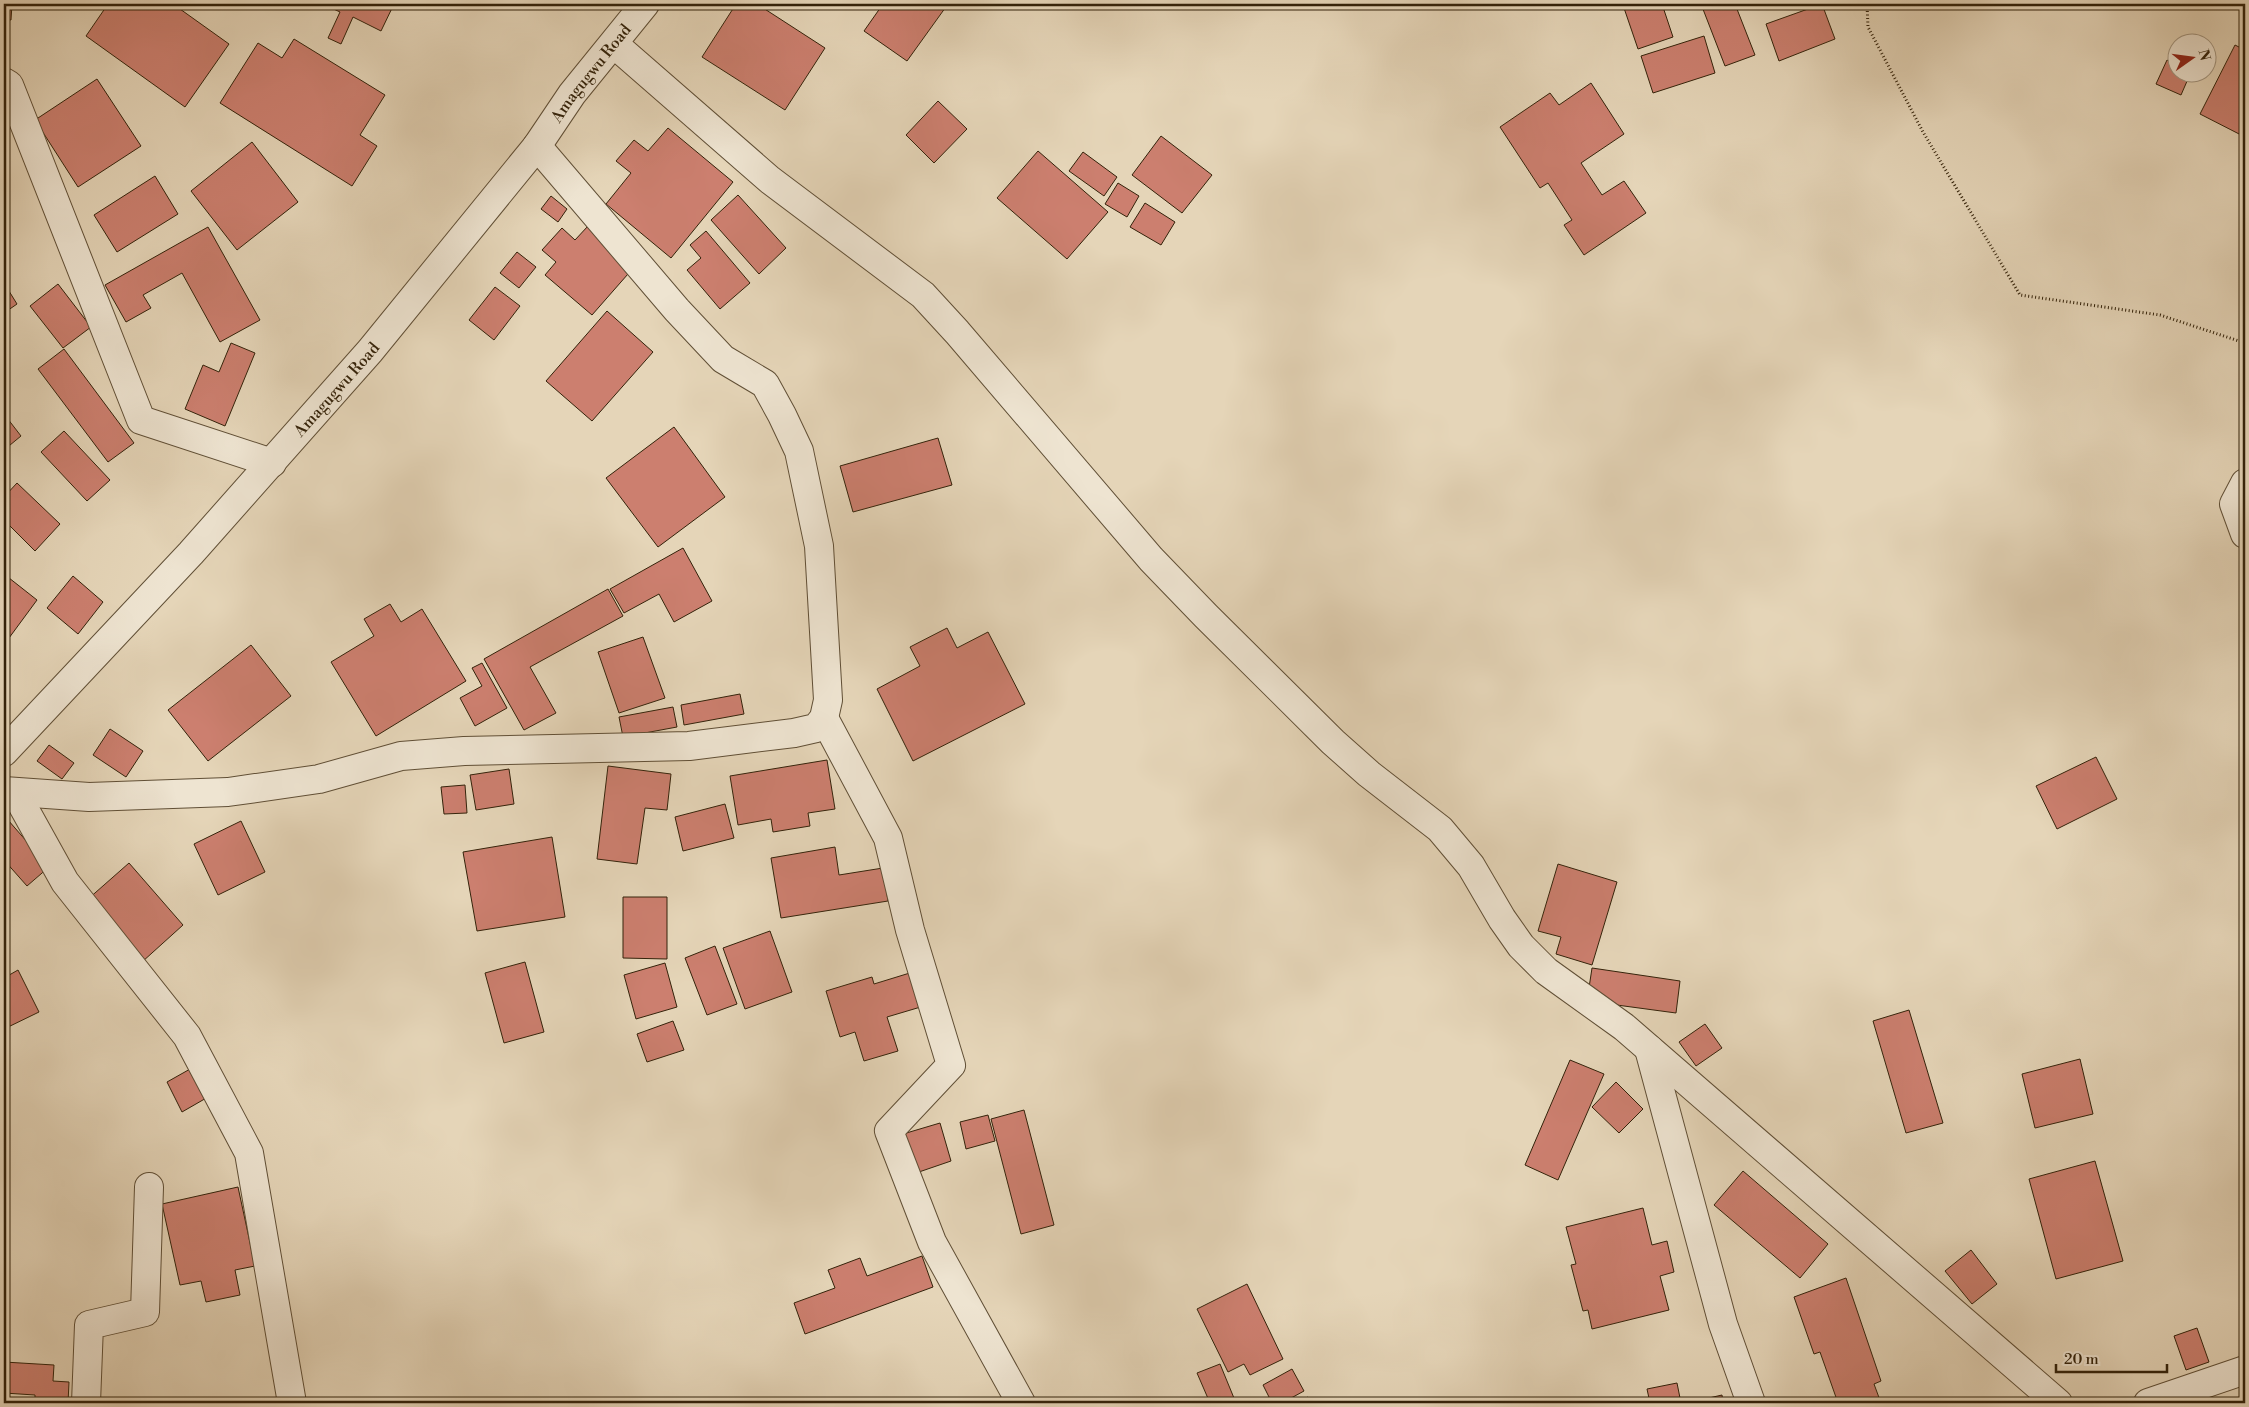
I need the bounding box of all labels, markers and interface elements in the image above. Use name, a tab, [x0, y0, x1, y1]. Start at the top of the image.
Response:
street label: Amagugwu Road	[546, 20, 636, 127]
north arrow	[2166, 32, 2216, 82]
text: N	[2194, 48, 2214, 63]
street label: Amagugwu Road	[289, 339, 384, 442]
scale bar	[2056, 1342, 2168, 1374]
text: 20 m	[2064, 1350, 2099, 1369]

